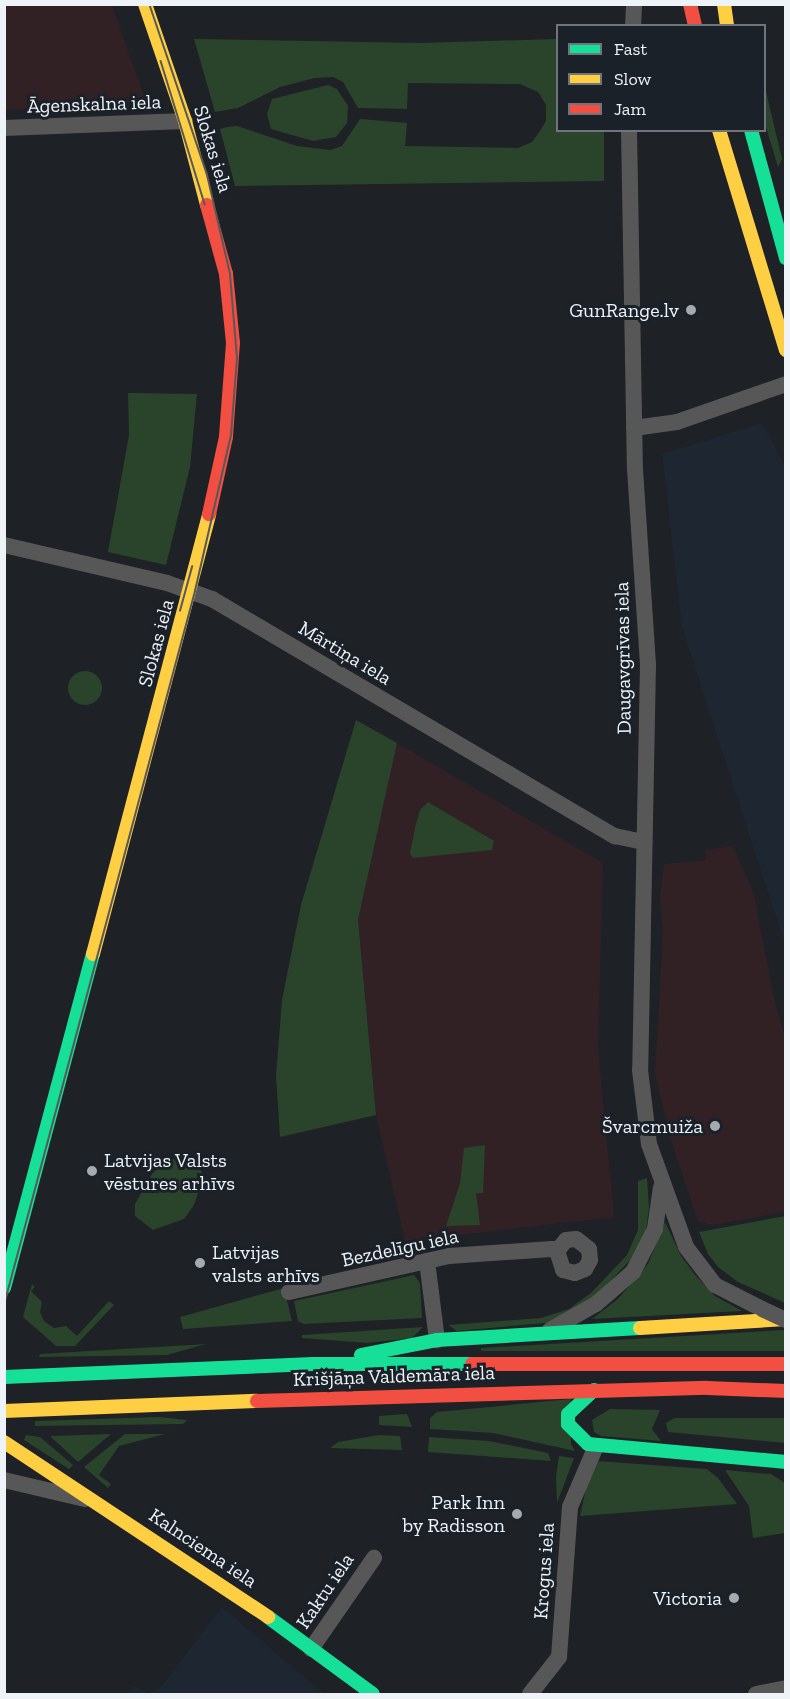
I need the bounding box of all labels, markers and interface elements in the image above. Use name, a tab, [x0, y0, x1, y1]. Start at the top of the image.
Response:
legend	[556, 24, 766, 132]
text: Fast	[614, 38, 647, 60]
text: Slow	[614, 68, 651, 90]
street label: Āgenskalna iela	[26, 90, 162, 118]
text: Jam	[614, 98, 646, 120]
street label: Slokas iela	[188, 103, 238, 195]
place label: GunRange.lv	[569, 298, 679, 322]
marker: GunRange.lv	[684, 303, 698, 317]
street label: Daugavgrīvas iela	[610, 581, 636, 735]
street label: Slokas iela	[133, 597, 179, 689]
street label: Mārtiņa iela	[294, 616, 396, 690]
place label: Švarcmuiža	[602, 1114, 703, 1138]
marker: Švarcmuiža	[708, 1119, 722, 1133]
place label: Latvijas Valsts vēstures arhīvs	[104, 1148, 235, 1195]
marker: Latvijas Valsts vēstures arhīvs	[85, 1164, 99, 1178]
street label: Bezdelīgu iela	[339, 1224, 461, 1272]
place label: Latvijas valsts arhīvs	[212, 1240, 320, 1287]
marker: Latvijas valsts arhīvs	[193, 1256, 207, 1270]
street label: Krišjāņa Valdemāra iela	[292, 1360, 496, 1392]
place label: Park Inn by Radisson	[402, 1490, 505, 1537]
street label: Kalnciema iela	[144, 1503, 262, 1593]
marker: Park Inn by Radisson	[510, 1507, 524, 1521]
street label: Krogus iela	[529, 1522, 559, 1620]
street label: Kaktu iela	[291, 1549, 359, 1633]
place label: Victoria	[653, 1586, 722, 1610]
marker: Victoria	[727, 1591, 741, 1605]

